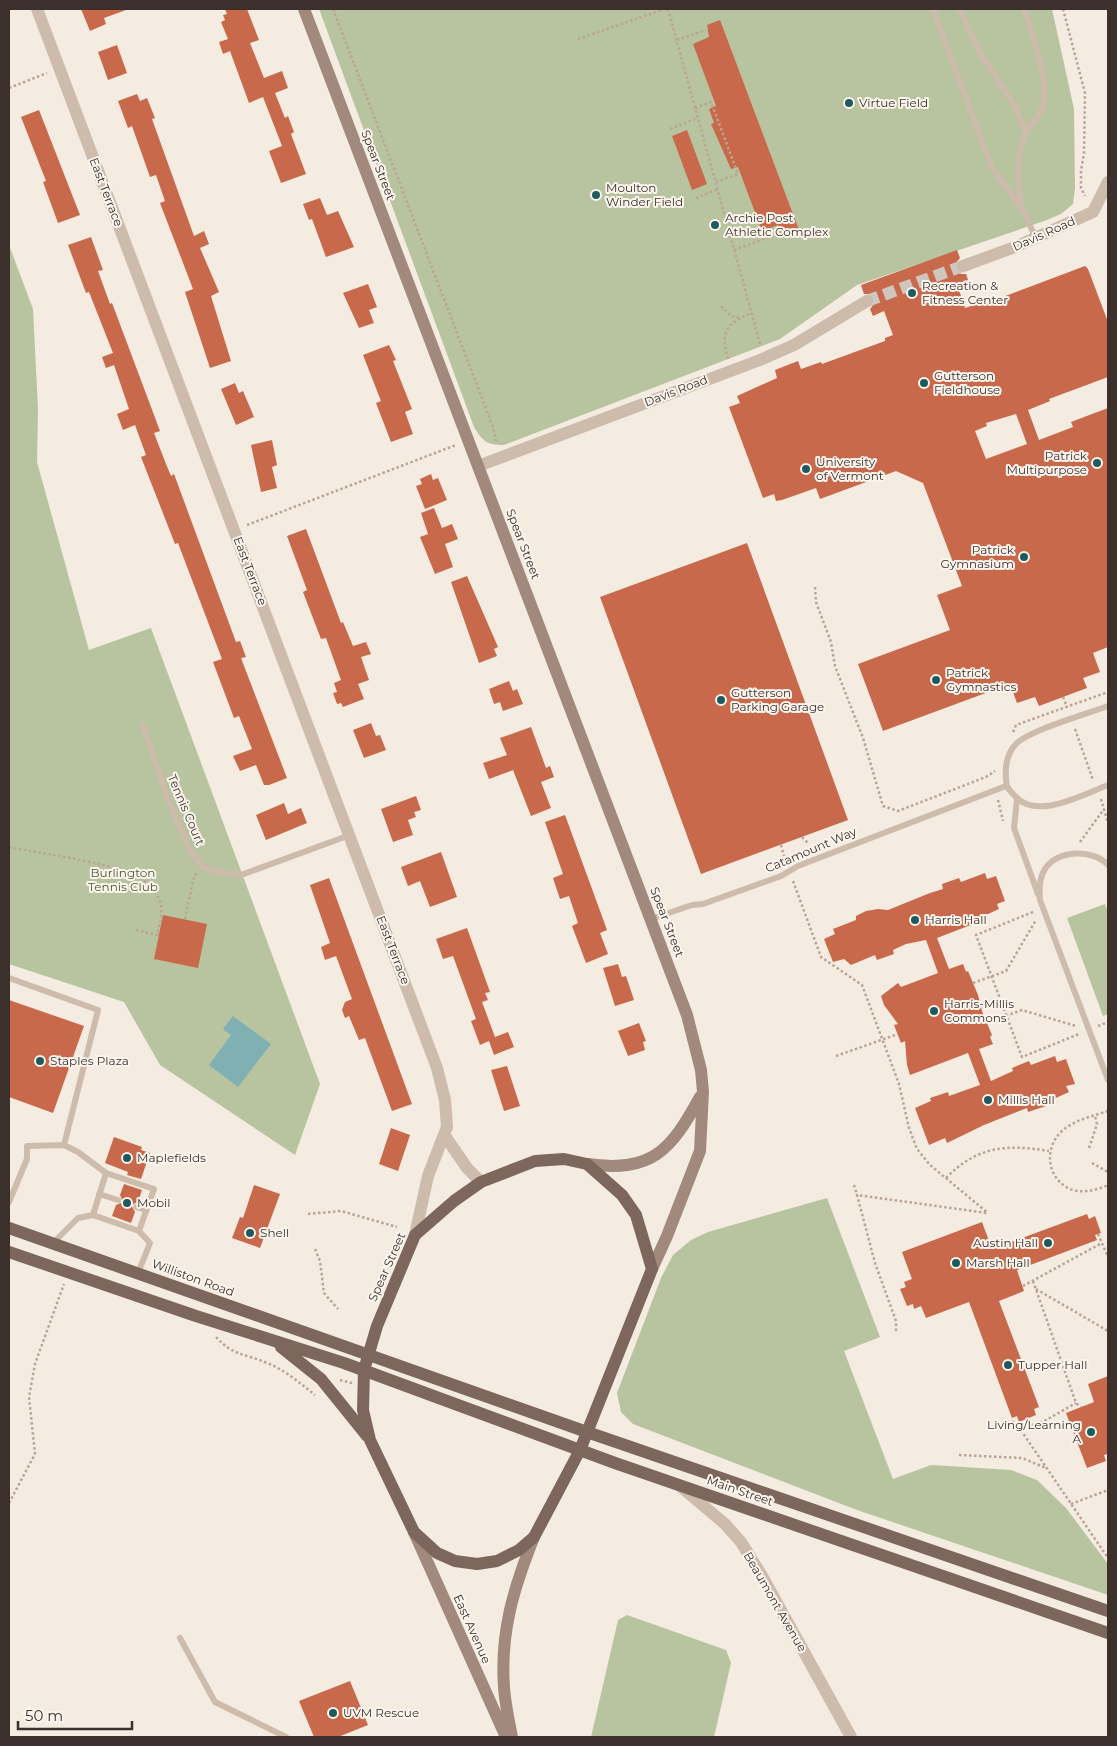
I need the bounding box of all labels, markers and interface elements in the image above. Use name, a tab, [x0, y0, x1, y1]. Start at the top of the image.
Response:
place label: Virtue Field	[859, 95, 928, 110]
marker: Virtue Field	[843, 97, 855, 109]
street label: Spear Street	[358, 128, 399, 202]
street label: East Terrace	[86, 155, 126, 228]
place label: Moulton Winder Field	[606, 180, 683, 209]
marker: Moulton Winder Field	[590, 189, 602, 201]
place label: Archie Post Athletic Complex	[725, 210, 829, 239]
street label: Davis Road	[1010, 213, 1077, 254]
marker: Archie Post Athletic Complex	[709, 219, 721, 231]
place label: Recreation & Fitness Center	[922, 278, 1008, 307]
marker: Recreation & Fitness Center	[906, 287, 918, 299]
place label: Gutterson Fieldhouse	[934, 368, 1000, 397]
street label: Davis Road	[642, 372, 710, 410]
marker: Gutterson Fieldhouse	[918, 377, 930, 389]
place label: Patrick Multipurpose	[1007, 448, 1088, 477]
place label: University of Vermont	[816, 454, 884, 483]
marker: Patrick Multipurpose	[1091, 457, 1103, 469]
marker: University of Vermont	[800, 463, 812, 475]
street label: Spear Street	[503, 507, 544, 581]
street label: East Terrace	[230, 534, 270, 607]
place label: Patrick Gymnasium	[940, 542, 1015, 571]
marker: Patrick Gymnasium	[1018, 551, 1030, 563]
place label: Patrick Gymnastics	[946, 665, 1016, 694]
marker: Patrick Gymnastics	[930, 674, 942, 686]
place label: Gutterson Parking Garage	[731, 685, 824, 714]
marker: Gutterson Parking Garage	[715, 694, 727, 706]
street label: Tennis Court	[165, 772, 208, 848]
street label: Catamount Way	[763, 823, 859, 876]
park label: Burlington Tennis Club	[88, 865, 158, 894]
street label: Spear Street	[647, 885, 688, 959]
place label: Harris Hall	[925, 912, 987, 927]
street label: East Terrace	[373, 913, 413, 986]
marker: Harris Hall	[909, 914, 921, 926]
place label: Harris-Millis Commons	[944, 996, 1014, 1025]
marker: Harris-Millis Commons	[928, 1005, 940, 1017]
place label: Staples Plaza	[50, 1053, 129, 1068]
marker: Staples Plaza	[34, 1055, 46, 1067]
place label: Millis Hall	[998, 1092, 1055, 1107]
marker: Millis Hall	[982, 1094, 994, 1106]
place label: Maplefields	[137, 1150, 206, 1165]
marker: Maplefields	[121, 1152, 133, 1164]
place label: Mobil	[137, 1195, 171, 1210]
marker: Mobil	[121, 1197, 133, 1209]
place label: Shell	[260, 1225, 289, 1240]
marker: Shell	[244, 1227, 256, 1239]
street label: Spear Street	[365, 1230, 408, 1304]
place label: Austin Hall	[973, 1235, 1038, 1250]
marker: Austin Hall	[1042, 1237, 1054, 1249]
place label: Marsh Hall	[966, 1255, 1030, 1270]
street label: Williston Road	[150, 1256, 236, 1299]
marker: Marsh Hall	[950, 1257, 962, 1269]
place label: Tupper Hall	[1018, 1357, 1088, 1372]
marker: Tupper Hall	[1002, 1359, 1014, 1371]
place label: Living/Learning A	[987, 1417, 1081, 1446]
marker: Living/Learning A	[1085, 1426, 1097, 1438]
street label: Main Street	[705, 1472, 775, 1509]
street label: Beaumont Avenue	[741, 1549, 810, 1654]
street label: East Avenue	[451, 1592, 494, 1666]
scale bar	[18, 1698, 131, 1730]
place label: UVM Rescue	[343, 1705, 419, 1720]
text: 50 m	[25, 1706, 63, 1725]
marker: UVM Rescue	[327, 1707, 339, 1719]

